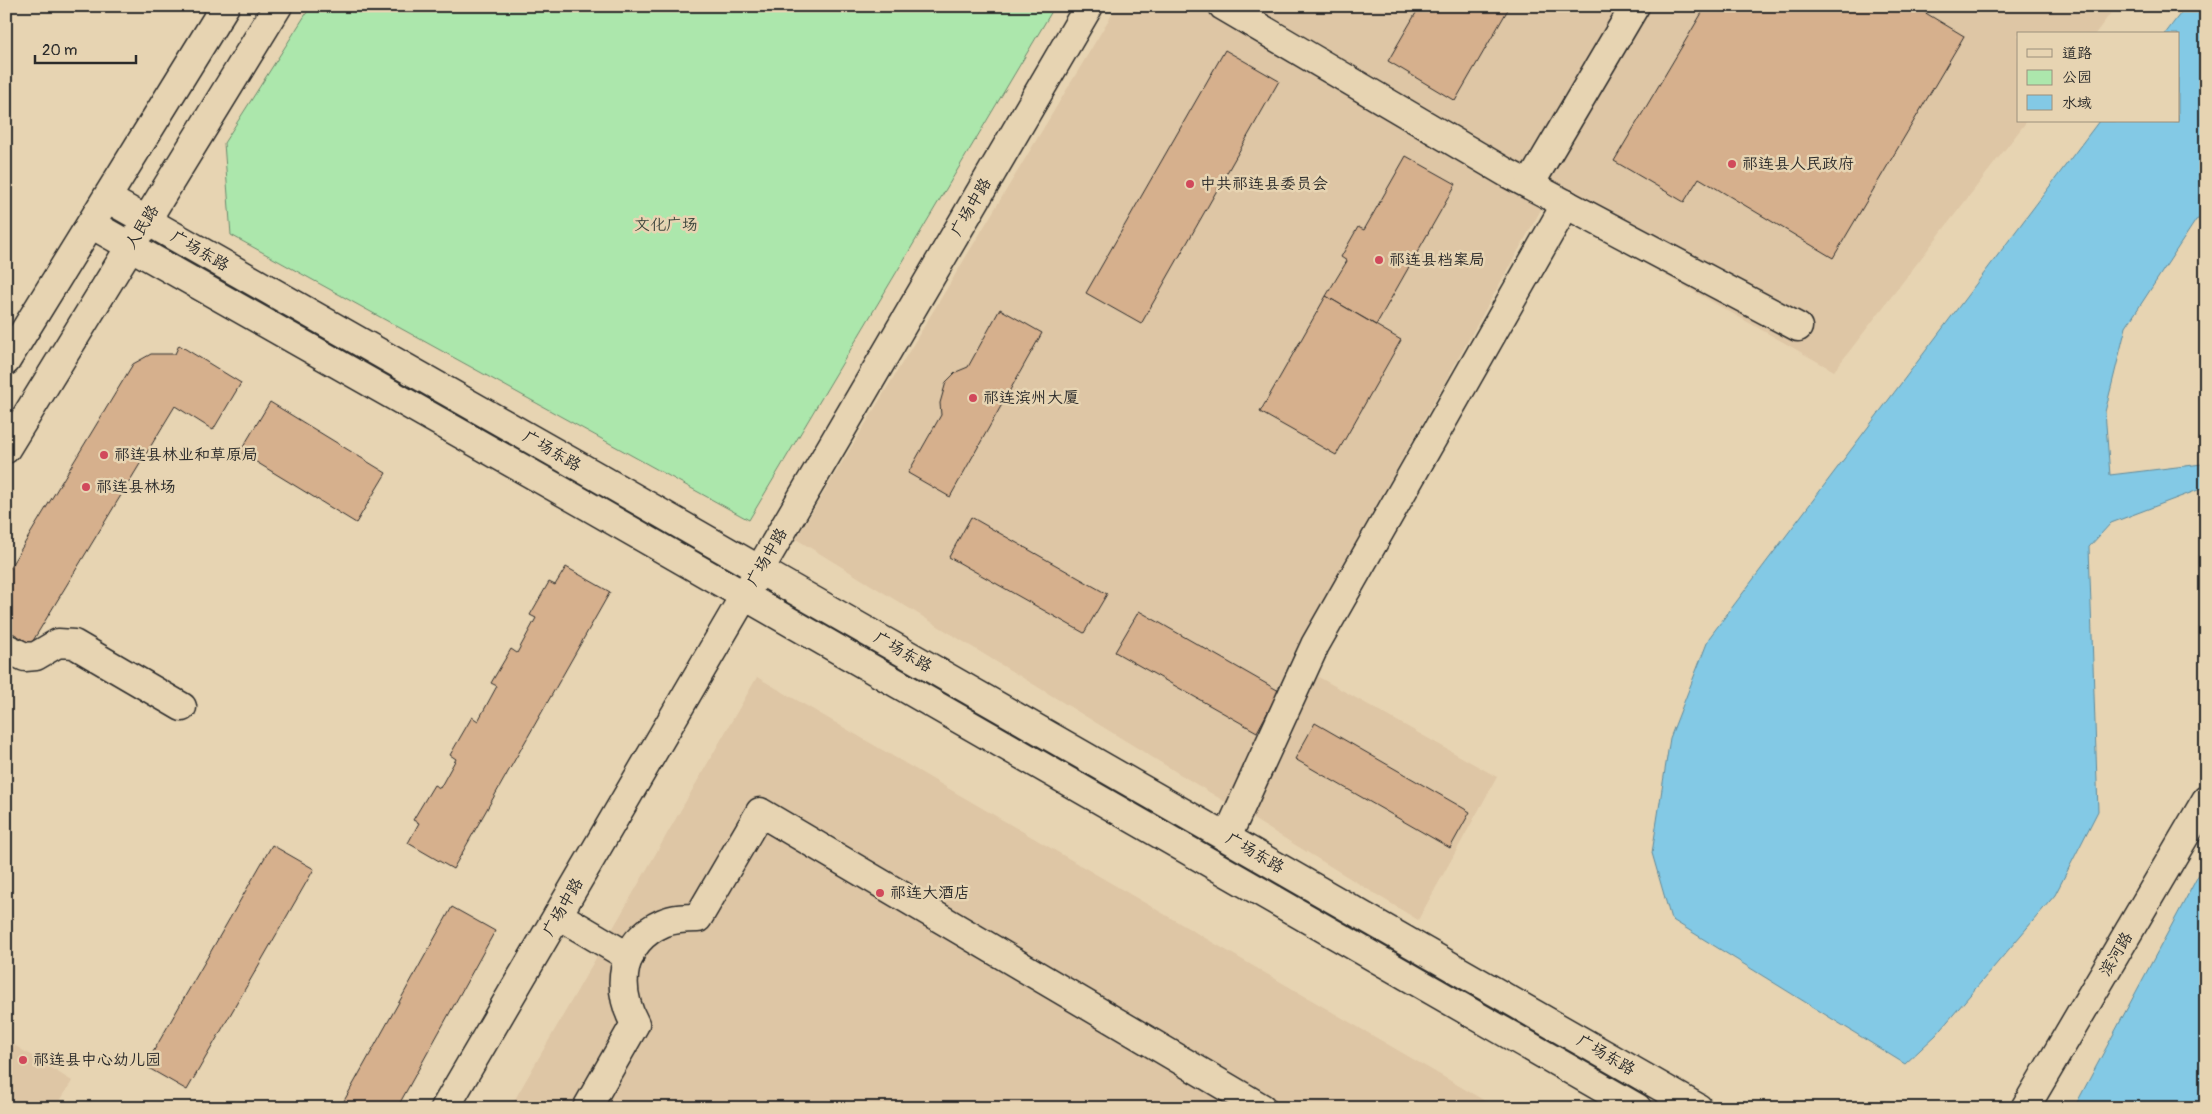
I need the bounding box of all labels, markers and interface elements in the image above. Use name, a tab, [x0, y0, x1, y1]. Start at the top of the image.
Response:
scale bar	[35, 32, 136, 64]
legend	[2017, 32, 2180, 122]
text: 20 m	[42, 41, 77, 60]
text: 道路	[2062, 44, 2092, 63]
text: 公园	[2062, 68, 2092, 87]
text: 水域	[2062, 94, 2092, 113]
place label: 祁连县人民政府	[1742, 154, 1854, 174]
marker: 祁连县人民政府	[1726, 158, 1738, 170]
street label: 广场中路	[946, 174, 996, 240]
place label: 中共祁连县委员会	[1200, 174, 1328, 194]
marker: 中共祁连县委员会	[1184, 178, 1196, 190]
street label: 人民路	[121, 201, 163, 253]
park label: 文化广场	[634, 215, 698, 235]
street label: 广场东路	[167, 226, 233, 276]
place label: 祁连县档案局	[1389, 250, 1485, 270]
marker: 祁连县档案局	[1373, 254, 1385, 266]
place label: 祁连滨州大厦	[983, 388, 1079, 408]
marker: 祁连滨州大厦	[967, 392, 979, 404]
street label: 广场东路	[519, 426, 585, 476]
place label: 祁连县林业和草原局	[114, 445, 258, 465]
marker: 祁连县林业和草原局	[98, 449, 110, 461]
place label: 祁连县林场	[96, 477, 176, 497]
marker: 祁连县林场	[80, 481, 92, 493]
street label: 广场中路	[742, 524, 792, 590]
street label: 广场东路	[870, 627, 936, 677]
street label: 广场东路	[1222, 828, 1288, 878]
street label: 广场中路	[538, 874, 588, 940]
place label: 祁连大酒店	[890, 883, 970, 903]
marker: 祁连大酒店	[874, 887, 886, 899]
street label: 滨河路	[2095, 928, 2137, 980]
street label: 广场东路	[1573, 1030, 1639, 1080]
place label: 祁连县中心幼儿园	[33, 1050, 161, 1070]
marker: 祁连县中心幼儿园	[17, 1054, 29, 1066]

